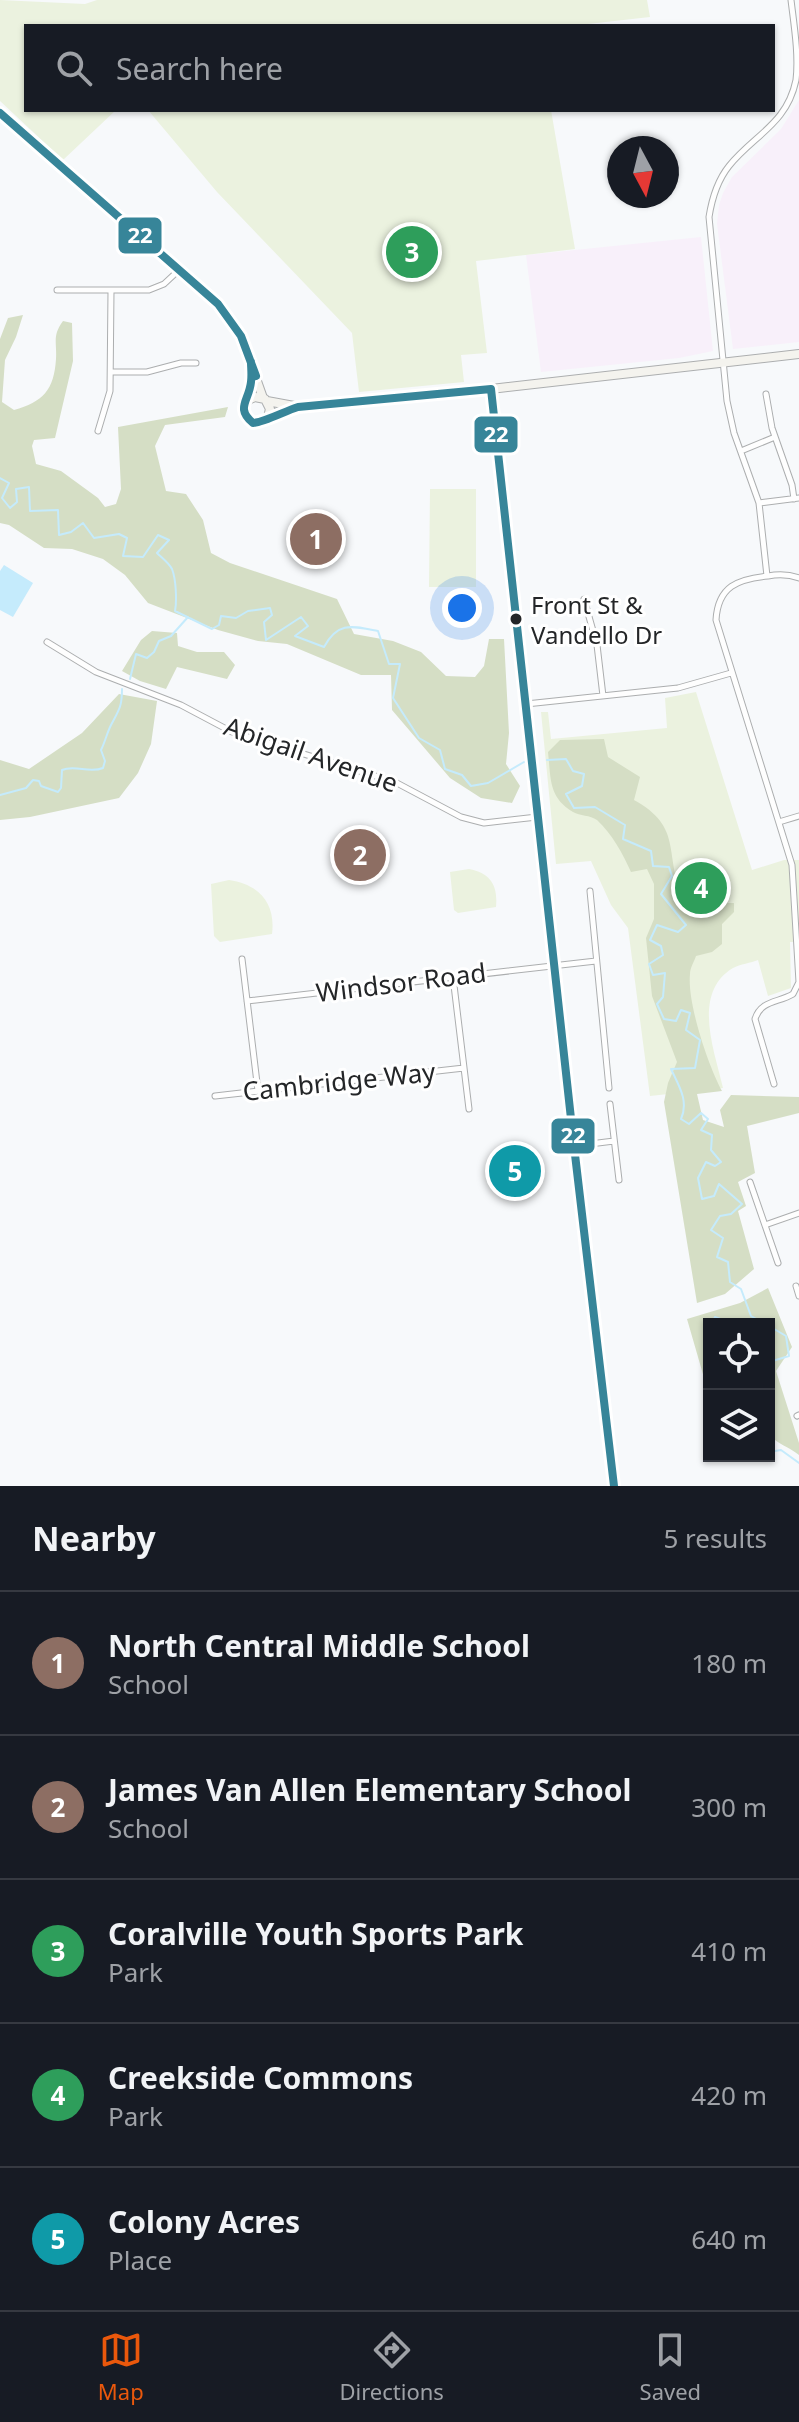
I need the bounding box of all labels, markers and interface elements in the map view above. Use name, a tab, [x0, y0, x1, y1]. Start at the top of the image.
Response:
search box	[24, 24, 775, 112]
icon: search	[52, 46, 96, 90]
text: Search here	[116, 48, 283, 89]
north arrow	[607, 136, 679, 208]
line badge: 22	[117, 216, 163, 255]
text: 22	[127, 219, 153, 249]
pin: 3	[386, 222, 438, 282]
line badge: 22	[473, 415, 519, 454]
text: 22	[483, 418, 509, 448]
pin: 1	[290, 509, 342, 569]
your location	[442, 588, 482, 628]
place label: Front St & Vandello Dr	[531, 588, 662, 651]
marker: Front St & Vandello Dr	[508, 611, 524, 627]
street label: Abigail Avenue	[220, 708, 403, 801]
pin: 2	[334, 825, 386, 885]
pin: 4	[675, 858, 727, 918]
street label: Windsor Road	[314, 954, 488, 1010]
street label: Cambridge Way	[241, 1053, 438, 1109]
line badge: 22	[550, 1117, 596, 1155]
text: 22	[560, 1119, 586, 1149]
pin: 5	[489, 1141, 541, 1201]
map controls	[703, 1318, 775, 1462]
button: locate	[703, 1318, 775, 1390]
button: layers	[703, 1390, 775, 1462]
text: Nearby	[32, 1515, 156, 1561]
text: 5 results	[663, 1520, 767, 1556]
text: North Central Middle School	[108, 1625, 530, 1666]
text: 1	[51, 1645, 65, 1681]
text: 180 m	[691, 1645, 767, 1681]
text: School	[108, 1666, 189, 1702]
text: James Van Allen Elementary School	[108, 1769, 632, 1810]
text: 2	[51, 1789, 65, 1825]
text: 300 m	[691, 1789, 767, 1825]
text: School	[108, 1810, 189, 1846]
text: Coralville Youth Sports Park	[108, 1913, 523, 1954]
text: 3	[51, 1933, 65, 1969]
text: 410 m	[691, 1933, 767, 1969]
text: Park	[108, 1954, 163, 1990]
text: Creekside Commons	[108, 2057, 413, 2098]
text: 4	[51, 2077, 65, 2113]
text: 420 m	[691, 2077, 767, 2113]
text: Park	[108, 2098, 163, 2134]
text: Colony Acres	[108, 2201, 300, 2242]
text: 5	[51, 2221, 65, 2257]
text: 640 m	[691, 2221, 767, 2257]
text: Place	[108, 2242, 172, 2278]
tab: Map	[98, 2328, 144, 2406]
tab: Directions	[339, 2328, 444, 2406]
tab: Saved	[640, 2328, 701, 2406]

